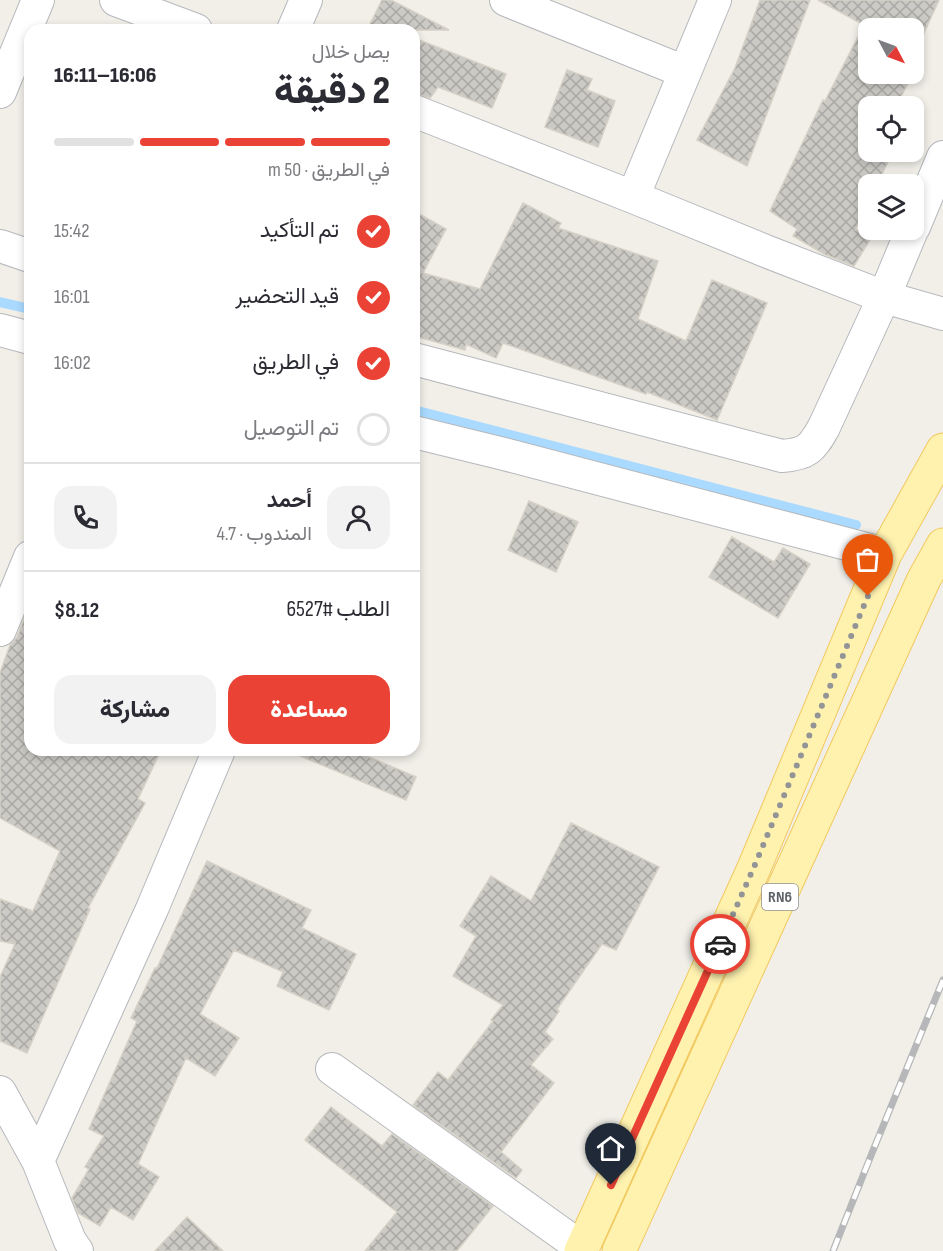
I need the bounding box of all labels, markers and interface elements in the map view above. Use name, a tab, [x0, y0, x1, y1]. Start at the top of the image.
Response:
north arrow	[858, 18, 924, 84]
map controls	[858, 18, 924, 240]
text: يصل خلال	[312, 40, 390, 64]
text: 16:06–16:11	[54, 62, 157, 89]
text: 2 دقيقة	[274, 68, 390, 115]
button: locate	[858, 96, 924, 162]
text: في الطريق · 50 m	[268, 158, 390, 182]
button: layers	[858, 174, 924, 240]
icon: check	[357, 215, 390, 248]
text: تم التأكيد	[260, 217, 339, 244]
text: 15:42	[54, 219, 90, 243]
icon: check	[357, 281, 390, 314]
text: قيد التحضير	[235, 283, 339, 310]
text: 16:01	[54, 285, 89, 309]
icon: check	[357, 347, 390, 380]
text: في الطريق	[253, 349, 339, 376]
text: 16:02	[54, 351, 91, 375]
text: تم التوصيل	[244, 415, 339, 442]
button: phone	[54, 486, 117, 549]
button: person	[327, 486, 390, 549]
text: أحمد	[267, 487, 312, 514]
text: المندوب · 4.7	[217, 522, 312, 546]
pin	[842, 534, 893, 596]
icon: bag	[851, 543, 884, 576]
text: الطلب #6527	[286, 596, 390, 623]
text: $8.12	[54, 597, 99, 624]
button: مشاركة	[54, 675, 216, 744]
button: مساعدة	[228, 675, 390, 744]
road number: RN6	[762, 884, 798, 910]
courier	[690, 914, 750, 974]
icon: car	[704, 928, 737, 961]
pin	[585, 1123, 636, 1185]
icon: home	[594, 1132, 627, 1165]

